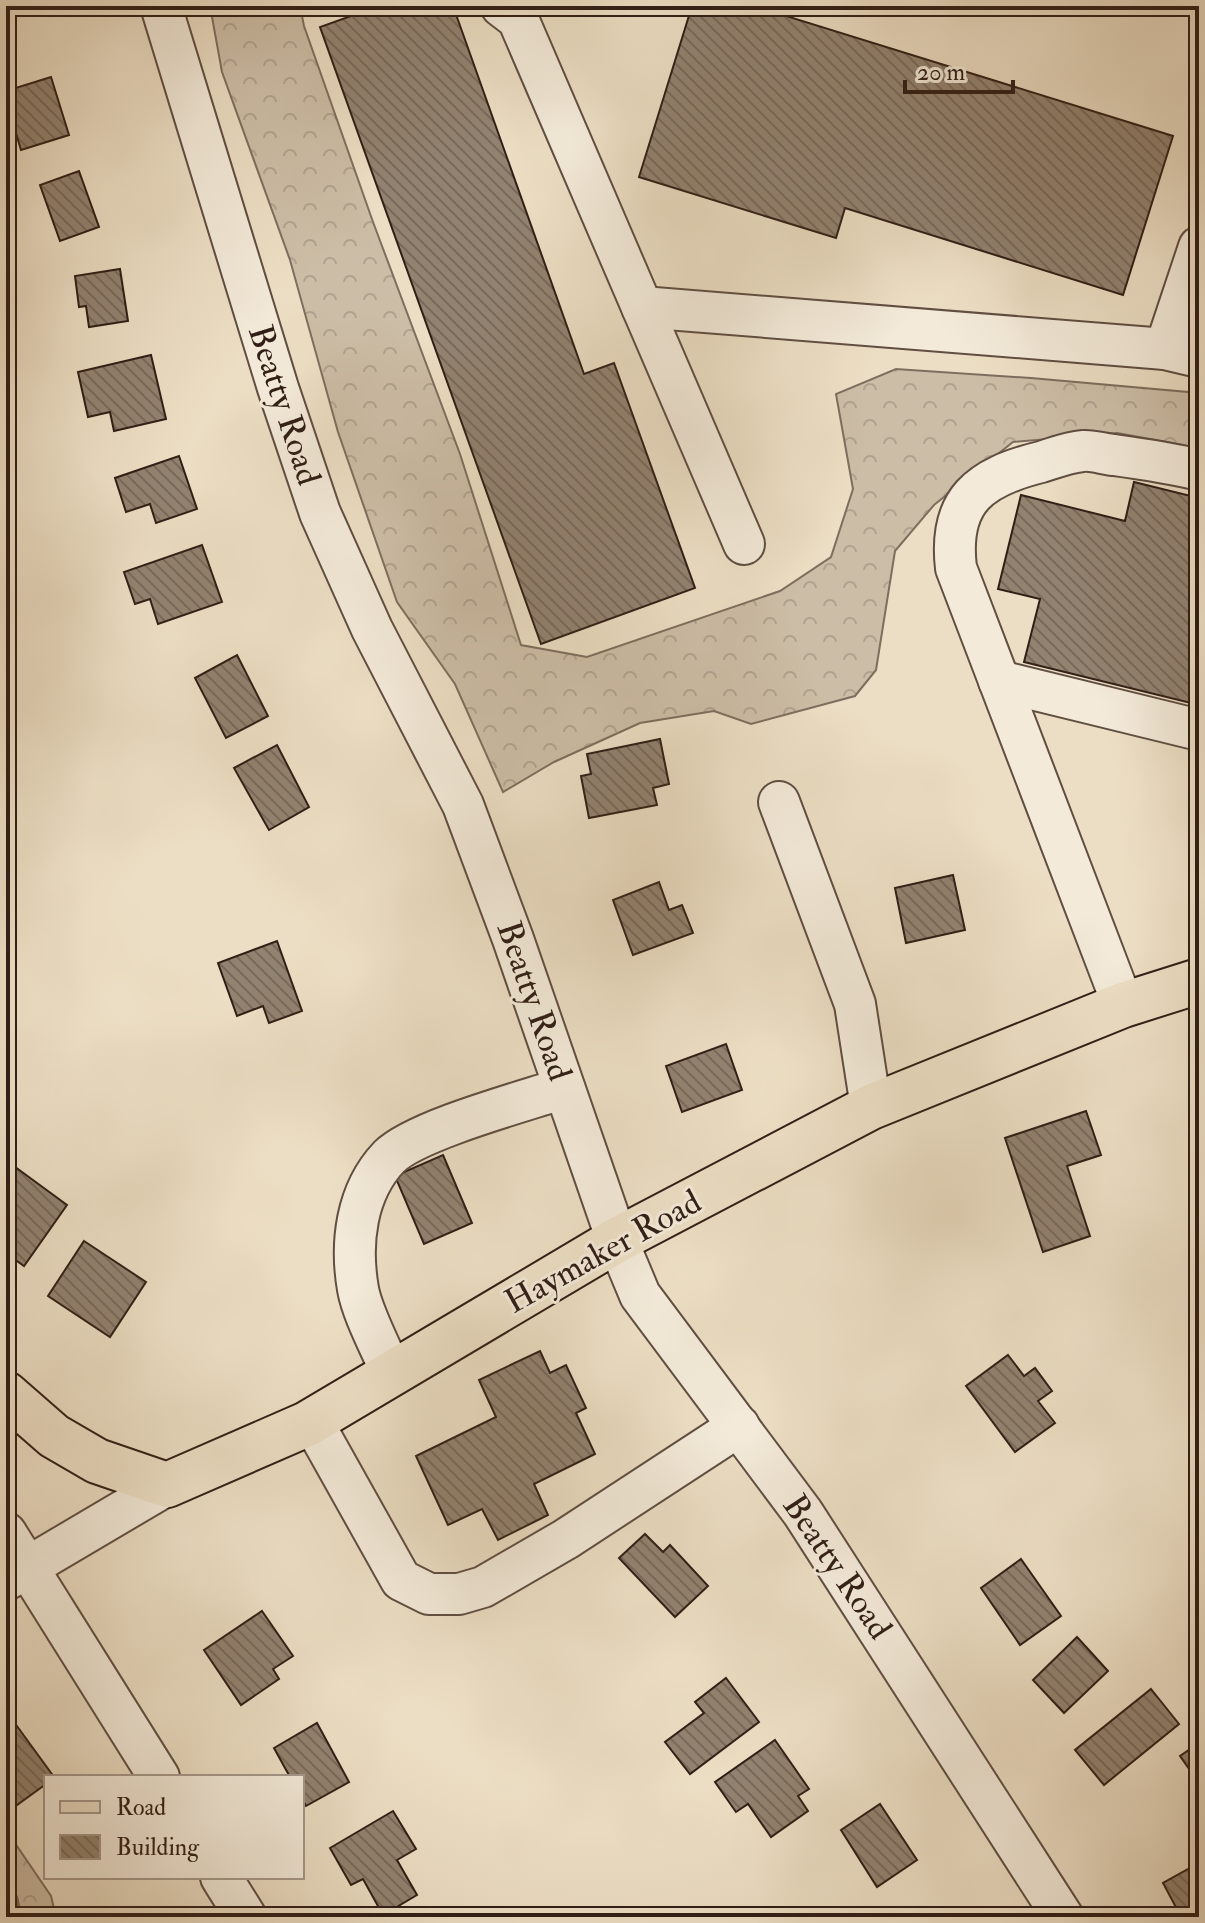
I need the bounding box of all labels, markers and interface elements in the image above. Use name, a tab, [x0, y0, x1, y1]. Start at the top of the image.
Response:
scale bar	[905, 44, 1013, 94]
text: 20 m	[917, 57, 966, 88]
street label: Beatty Road	[238, 320, 330, 491]
street label: Beatty Road	[487, 916, 581, 1087]
street label: Haymaker Road	[497, 1180, 709, 1324]
street label: Beatty Road	[773, 1486, 901, 1648]
legend	[44, 1775, 304, 1879]
text: Road	[116, 1792, 166, 1823]
text: Building	[116, 1832, 200, 1863]

